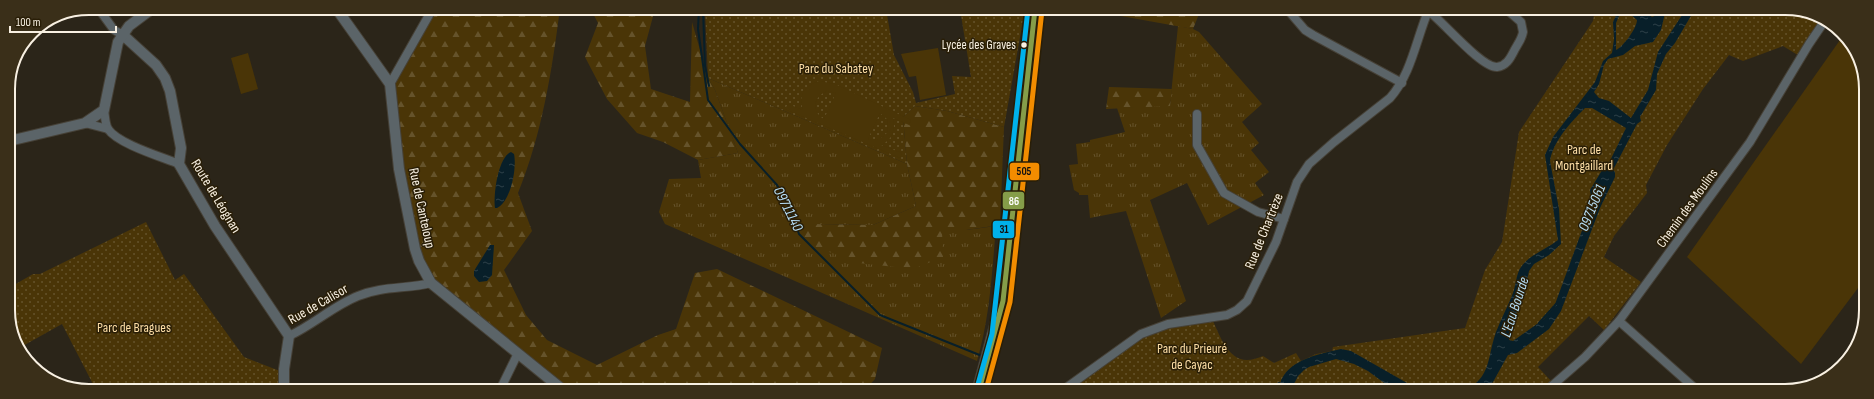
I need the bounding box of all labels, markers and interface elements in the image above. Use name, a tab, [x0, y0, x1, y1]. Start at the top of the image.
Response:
scale bar	[10, 8, 116, 34]
text: 100 m	[16, 15, 41, 30]
place label: Lycée des Graves	[942, 37, 1016, 53]
marker: Lycée des Graves	[1019, 40, 1029, 50]
park label: Parc du Sabatey	[799, 60, 874, 77]
park label: Parc de Montgaillard	[1555, 141, 1613, 174]
street label: Route de Léognan	[187, 156, 245, 236]
line badge: 505	[1009, 162, 1040, 181]
text: 505	[1017, 165, 1032, 178]
street label: Chemin des Moulins	[1653, 165, 1721, 251]
street label: Rue de Canteloup	[405, 166, 439, 250]
water label: O9715061	[1574, 182, 1610, 234]
water label: O9711140	[769, 183, 807, 235]
line badge: 86	[1002, 191, 1025, 210]
street label: Rue de Chartrèze	[1241, 191, 1287, 271]
text: 86	[1009, 195, 1019, 208]
line badge: 31	[992, 220, 1015, 239]
text: 31	[999, 223, 1009, 236]
water label: L'Eau Bourde	[1496, 274, 1534, 340]
street label: Rue de Calisor	[285, 280, 351, 328]
park label: Parc de Bragues	[97, 319, 171, 336]
park label: Parc du Prieuré de Cayac	[1157, 340, 1227, 373]

